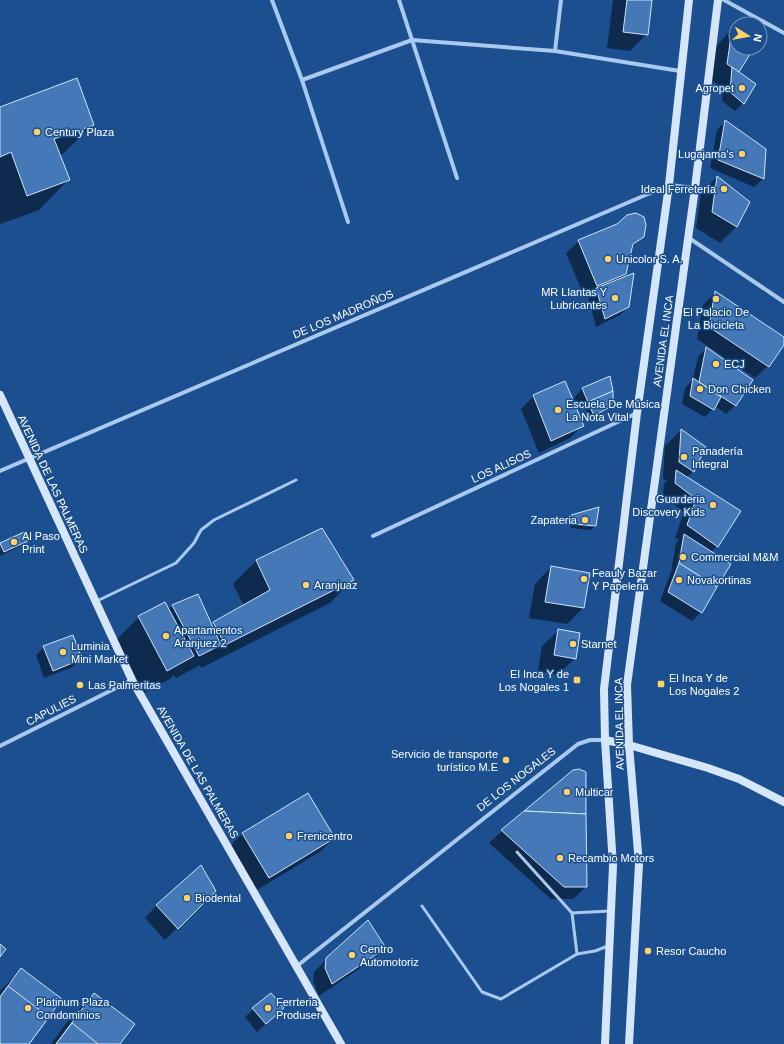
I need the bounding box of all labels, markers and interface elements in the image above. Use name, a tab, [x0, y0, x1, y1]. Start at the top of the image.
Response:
north arrow	[728, 16, 768, 56]
text: N	[751, 33, 764, 43]
place label: Agropet	[695, 82, 734, 94]
marker: Agropet	[737, 83, 747, 93]
place label: Century Plaza	[45, 126, 115, 138]
marker: Century Plaza	[32, 127, 42, 137]
place label: Lugajama's	[678, 148, 734, 160]
marker: Lugajama's	[737, 149, 747, 159]
place label: Ideal Ferretería	[641, 183, 717, 195]
marker: Ideal Ferretería	[719, 184, 729, 194]
place label: Unicolor S. A.	[616, 253, 683, 265]
marker: Unicolor S. A.	[603, 254, 613, 264]
place label: MR Llantas Y Lubricantes	[541, 286, 608, 311]
street label: DE LOS MADROÑOS	[291, 287, 395, 341]
marker: MR Llantas Y Lubricantes	[610, 293, 620, 303]
street label: AVENIDA EL INCA	[651, 294, 675, 388]
marker: El Palacio De La Bicicleta	[711, 294, 721, 304]
place label: El Palacio De La Bicicleta	[683, 306, 749, 331]
place label: ECJ	[724, 358, 745, 370]
marker: ECJ	[711, 359, 721, 369]
place label: Don Chicken	[708, 383, 771, 395]
marker: Don Chicken	[695, 384, 705, 394]
place label: Escuela De Música La Nota Vital	[566, 398, 661, 423]
marker: Escuela De Música La Nota Vital	[553, 405, 563, 415]
street label: AVENIDA DE LAS PALMERAS	[16, 413, 90, 555]
place label: Panadería Integral	[692, 445, 744, 470]
street label: LOS ALISOS	[469, 447, 533, 485]
marker: Panadería Integral	[679, 452, 689, 462]
place label: Guarderia Discovery Kids	[632, 493, 706, 518]
marker: Guarderia Discovery Kids	[708, 500, 718, 510]
place label: Zapateria	[531, 514, 578, 526]
marker: Zapateria	[580, 515, 590, 525]
place label: Al Paso Print	[22, 530, 60, 555]
marker: Al Paso Print	[9, 537, 19, 547]
place label: Commercial M&M	[691, 551, 778, 563]
marker: Commercial M&M	[678, 552, 688, 562]
place label: Feauly Bazar Y Papeleria	[592, 567, 657, 592]
marker: Feauly Bazar Y Papeleria	[579, 574, 589, 584]
place label: Novakortinas	[687, 574, 752, 586]
marker: Novakortinas	[674, 575, 684, 585]
place label: Aranjuaz	[314, 579, 357, 591]
marker: Aranjuaz	[301, 580, 311, 590]
place label: Apartamentos Aranjuez 2	[174, 624, 243, 649]
marker: Apartamentos Aranjuez 2	[161, 631, 171, 641]
place label: Starnet	[581, 638, 616, 650]
marker: Starnet	[568, 639, 578, 649]
place label: Luminia Mini Market	[71, 640, 128, 665]
marker: Luminia Mini Market	[58, 647, 68, 657]
place label: El Inca Y de Los Nogales 1	[499, 668, 569, 693]
place label: El Inca Y de Los Nogales 2	[669, 672, 739, 697]
marker: El Inca Y de Los Nogales 1	[572, 675, 582, 685]
street label: AVENIDA EL INCA	[612, 677, 626, 770]
place label: Las Palmeritas	[88, 679, 161, 691]
marker: El Inca Y de Los Nogales 2	[656, 679, 666, 689]
marker: Las Palmeritas	[75, 680, 85, 690]
street label: CAPULIES	[24, 692, 78, 728]
street label: AVENIDA DE LAS PALMERAS	[155, 704, 241, 840]
street label: DE LOS NOGALES	[474, 745, 558, 813]
place label: Servicio de transporte turístico M.E	[391, 748, 498, 773]
marker: Servicio de transporte turístico M.E	[501, 755, 511, 765]
place label: Multicar	[575, 786, 614, 798]
marker: Multicar	[562, 787, 572, 797]
place label: Frenicentro	[297, 830, 353, 842]
marker: Frenicentro	[284, 831, 294, 841]
place label: Recambio Motors	[568, 852, 655, 864]
marker: Recambio Motors	[555, 853, 565, 863]
place label: Biodental	[195, 892, 241, 904]
marker: Biodental	[182, 893, 192, 903]
place label: Centro Automotoriz	[360, 943, 419, 968]
place label: Resor Caucho	[656, 945, 726, 957]
marker: Resor Caucho	[643, 946, 653, 956]
marker: Centro Automotoriz	[347, 950, 357, 960]
place label: Platinum Plaza Condominios	[36, 996, 110, 1021]
place label: Ferrteria Produser	[276, 996, 321, 1021]
marker: Platinum Plaza Condominios	[23, 1003, 33, 1013]
marker: Ferrteria Produser	[263, 1003, 273, 1013]

